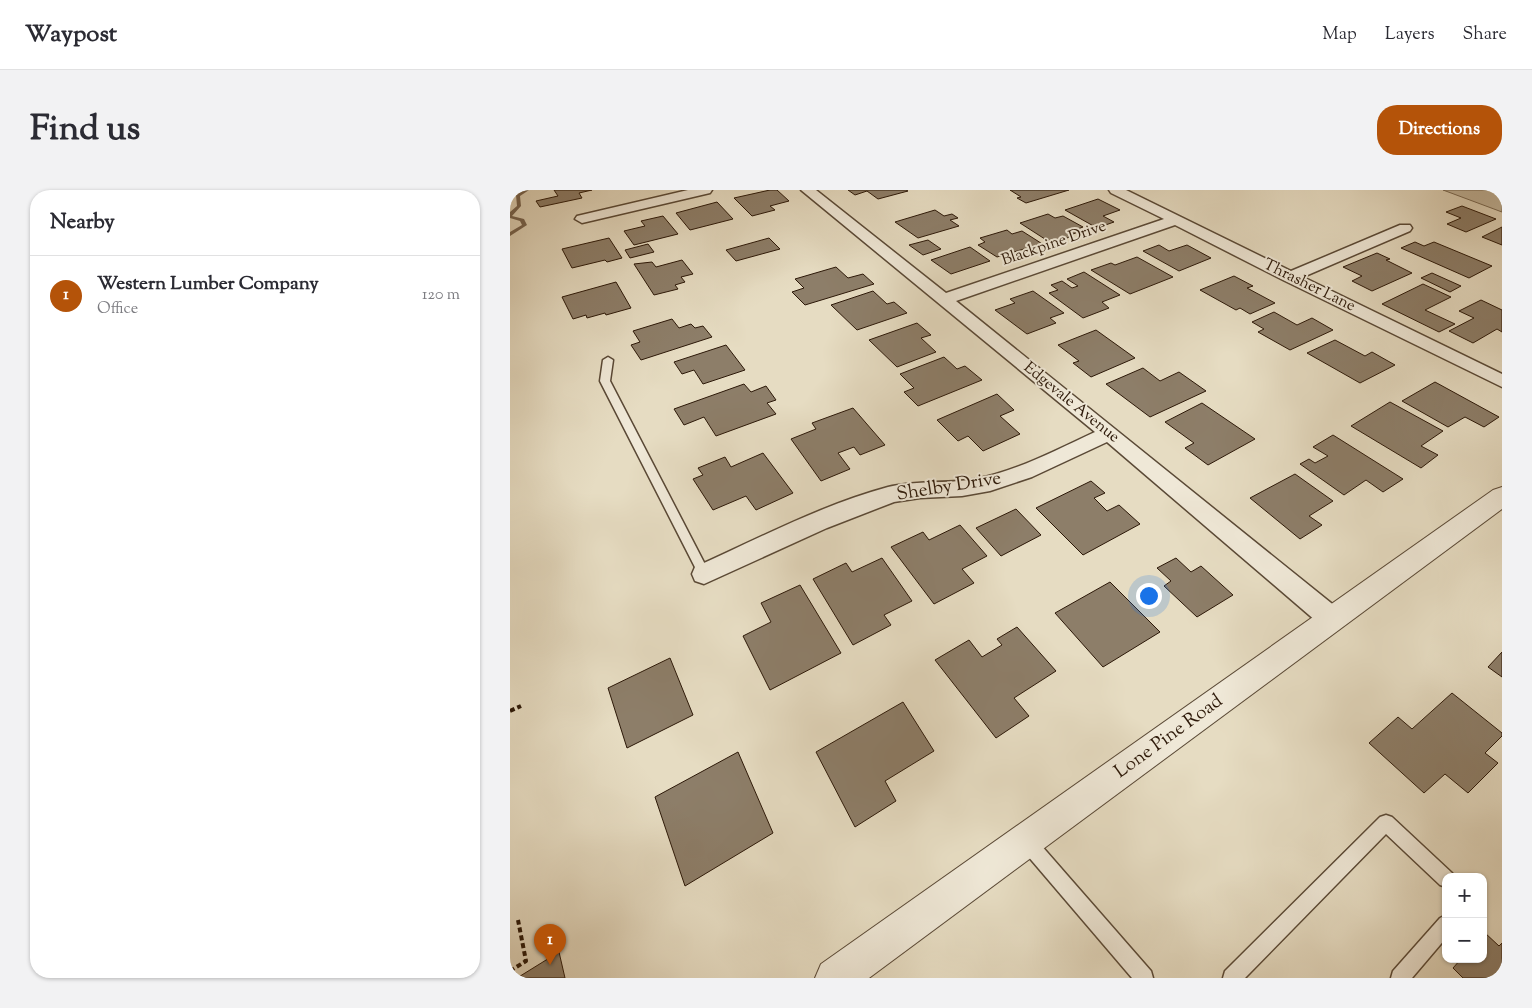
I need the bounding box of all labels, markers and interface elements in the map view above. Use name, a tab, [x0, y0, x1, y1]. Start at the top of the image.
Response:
text: Waypost	[25, 18, 117, 52]
text: Map	[1322, 22, 1357, 48]
text: Layers	[1385, 22, 1435, 48]
text: Share	[1463, 22, 1507, 48]
text: Find us	[30, 105, 140, 156]
button: Directions	[1377, 105, 1502, 155]
text: Nearby	[50, 208, 115, 238]
street label: Blackpine Drive	[999, 215, 1109, 273]
street label: Thrasher Lane	[1259, 254, 1359, 318]
text: Western Lumber Company	[97, 271, 319, 298]
text: 1	[63, 284, 69, 307]
text: 120 m	[422, 284, 460, 307]
text: Office	[97, 298, 138, 321]
street label: Edgevale Avenue	[1018, 357, 1124, 449]
street label: Shelby Drive	[895, 465, 1003, 509]
your location	[1136, 583, 1162, 609]
street label: Lone Pine Road	[1109, 688, 1229, 786]
map controls	[1442, 873, 1487, 963]
button: +	[1442, 873, 1487, 918]
button: −	[1442, 918, 1487, 963]
pin: 1	[534, 924, 566, 965]

